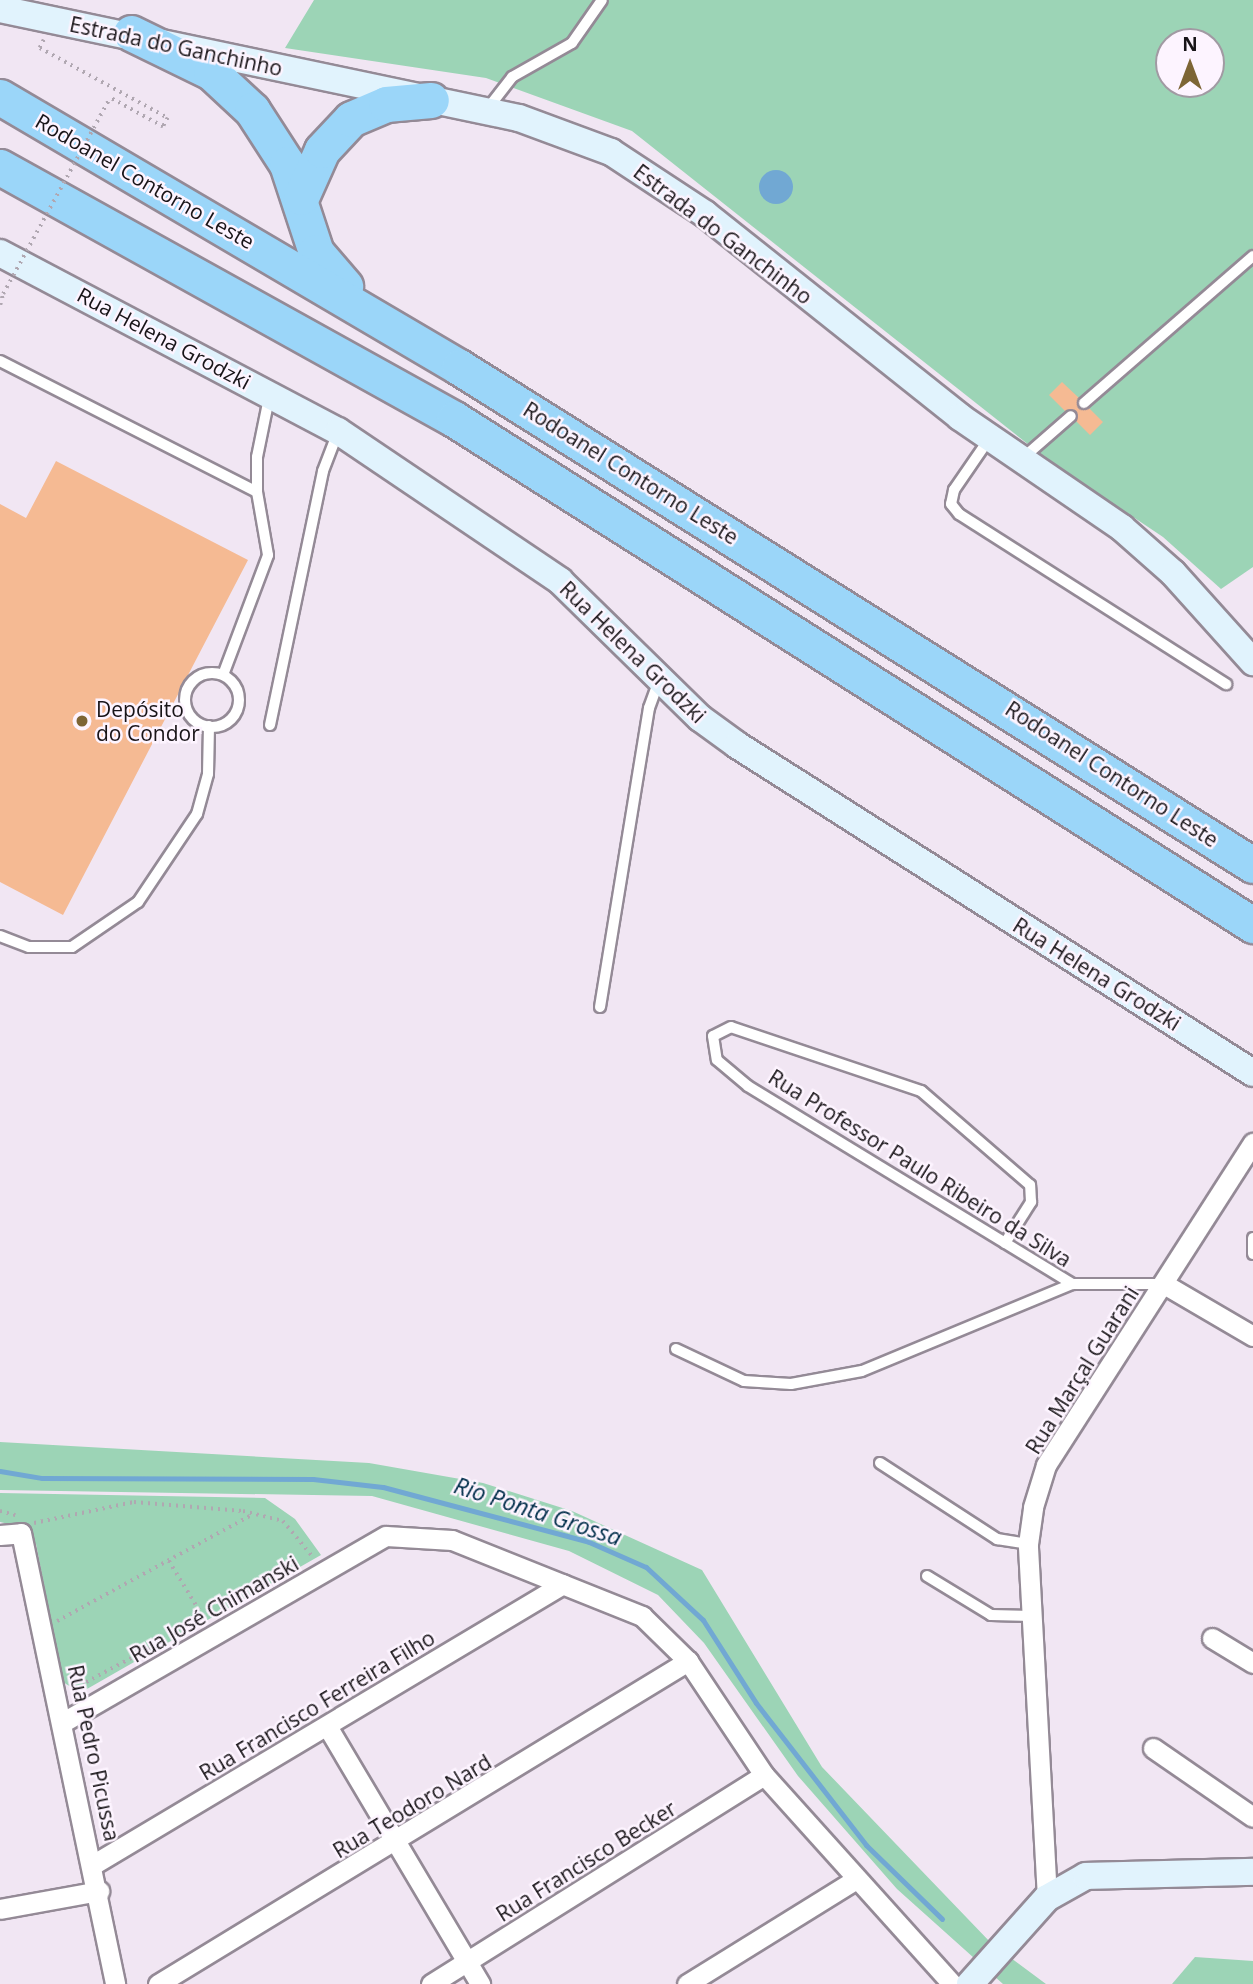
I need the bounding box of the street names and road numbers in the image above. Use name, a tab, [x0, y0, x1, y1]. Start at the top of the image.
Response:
street label: Estrada do Ganchinho	[67, 11, 285, 81]
street label: Rodoanel Contorno Leste	[31, 108, 259, 254]
street label: Estrada do Ganchinho	[629, 159, 817, 309]
street label: Rua Helena Grodzki	[73, 282, 255, 394]
street label: Rodoanel Contorno Leste	[519, 396, 743, 550]
street label: Rua Helena Grodzki	[555, 576, 711, 728]
street label: Rodoanel Contorno Leste	[1001, 696, 1223, 852]
street label: Rua Helena Grodzki	[1009, 912, 1185, 1036]
street label: Rua Professor Paulo Ribeiro da Silva	[764, 1064, 1076, 1272]
street label: Rua Marçal Guarani	[1020, 1282, 1144, 1458]
street label: Rua José Chimanski	[125, 1551, 303, 1667]
street label: Rua Francisco Ferreira Filho	[195, 1625, 439, 1785]
street label: Rua Pedro Picussa	[63, 1663, 125, 1843]
street label: Rua Teodoro Nard	[328, 1749, 496, 1863]
street label: Rua Francisco Becker	[491, 1795, 681, 1927]

